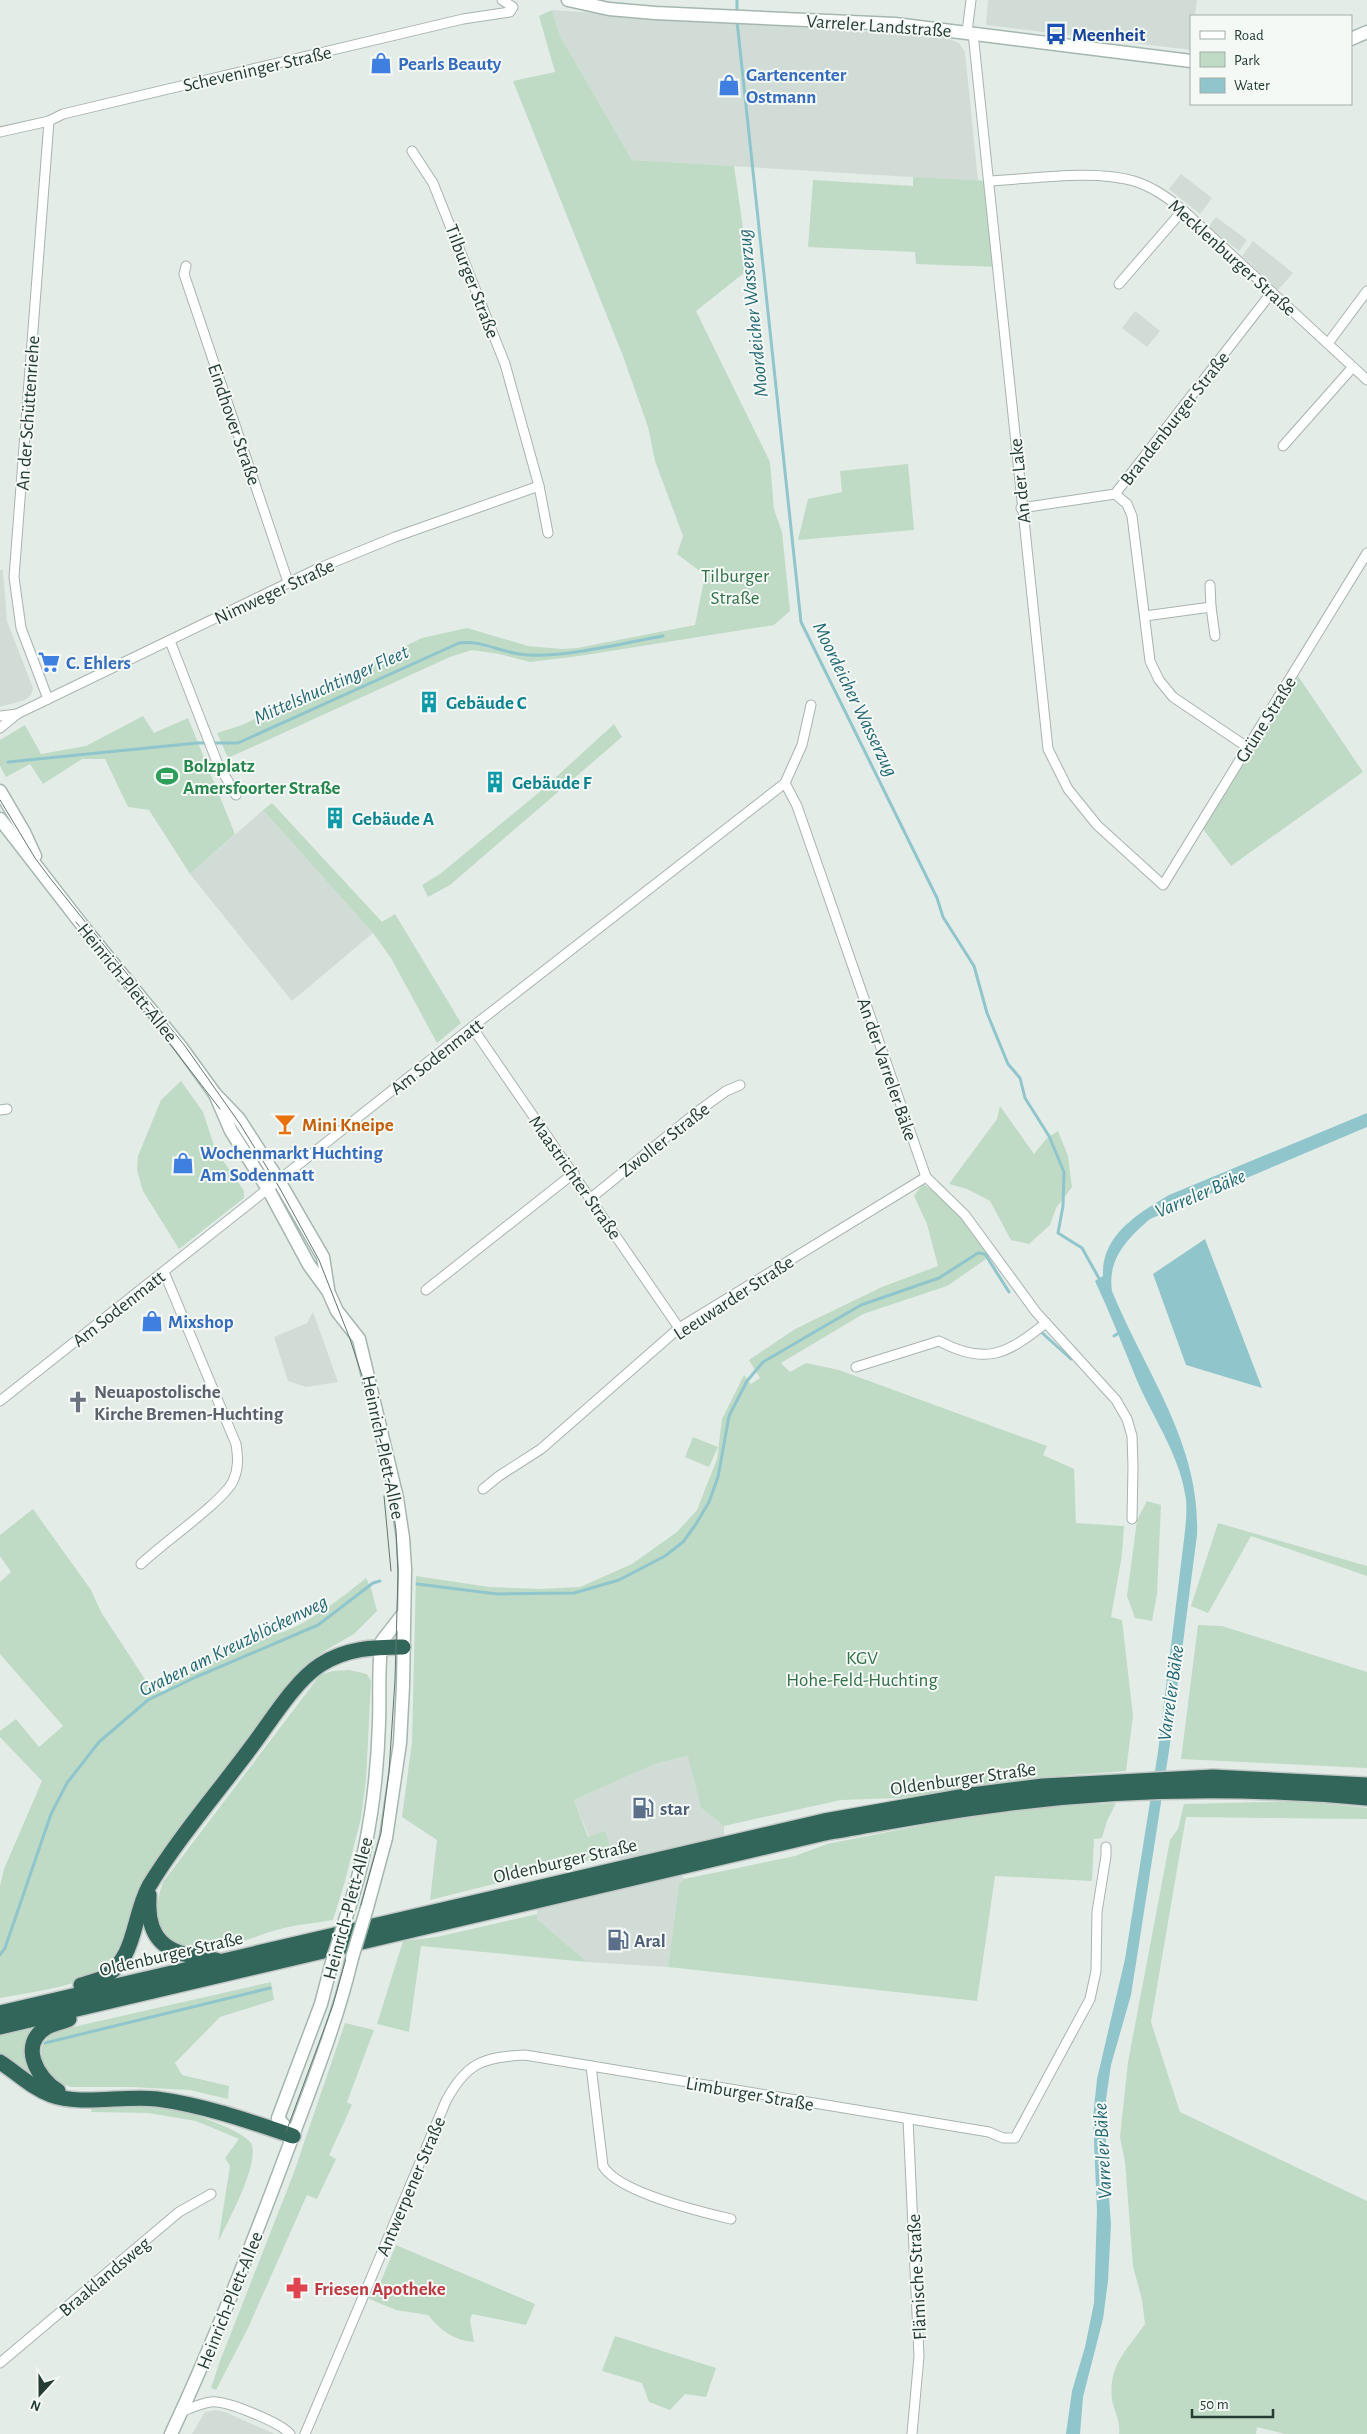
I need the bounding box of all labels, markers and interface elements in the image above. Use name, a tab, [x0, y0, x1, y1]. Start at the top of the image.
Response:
street label: Varreler Landstraße	[806, 12, 952, 41]
legend	[1190, 15, 1352, 105]
bus stop icon: Meenheit	[1043, 21, 1069, 47]
place label: Meenheit	[1072, 26, 1146, 45]
text: Road	[1234, 28, 1264, 43]
street label: Scheveninger Straße	[181, 43, 333, 96]
shop icon: Pearls Beauty	[368, 50, 394, 76]
text: Park	[1234, 53, 1260, 68]
place label: Pearls Beauty	[398, 55, 502, 74]
place label: Gartencenter Ostmann	[746, 66, 847, 107]
shop icon: Gartencenter Ostmann	[716, 72, 742, 98]
text: Water	[1234, 78, 1270, 93]
street label: Mecklenburger Straße	[1165, 196, 1299, 320]
street label: Tilburger Straße	[441, 222, 502, 341]
water label: Moordeicher Wasserzug	[734, 228, 772, 398]
street label: An der Schüttenriehe	[14, 335, 43, 491]
street label: Brandenburger Straße	[1117, 348, 1233, 490]
street label: Eindhover Straße	[204, 361, 263, 488]
street label: An der Lake	[1007, 437, 1034, 524]
street label: Nimweger Straße	[212, 556, 337, 628]
park label: Tilburger Straße	[701, 567, 769, 608]
water label: Moordeicher Wasserzug	[809, 619, 901, 780]
water label: Mittelshuchtinger Fleet	[251, 642, 412, 728]
supermarket icon: C. Ehlers	[36, 649, 62, 675]
place label: C. Ehlers	[66, 654, 131, 673]
street label: Grüne Straße	[1232, 673, 1300, 766]
building icon: Gebäude C	[416, 689, 442, 715]
place label: Gebäude C	[446, 694, 527, 713]
place label: Bolzplatz Amersfoorter Straße	[183, 757, 340, 798]
sports icon: Bolzplatz Amersfoorter Straße	[154, 763, 180, 789]
building icon: Gebäude F	[482, 769, 508, 795]
place label: Gebäude F	[512, 774, 592, 793]
building icon: Gebäude A	[322, 805, 348, 831]
place label: Gebäude A	[352, 810, 435, 829]
street label: Heinrich-Plett-Allee	[73, 920, 180, 1046]
street label: An der Varreler Bäke	[853, 996, 920, 1143]
street label: Am Sodenmatt	[387, 1015, 487, 1099]
street label: Zwoller Straße	[617, 1099, 713, 1181]
bar icon: Mini Kneipe	[272, 1111, 298, 1137]
street label: Maastrichter Straße	[525, 1113, 624, 1243]
place label: Mini Kneipe	[302, 1116, 394, 1135]
place label: Wochenmarkt Huchting Am Sodenmatt	[200, 1144, 383, 1185]
shop icon: Wochenmarkt Huchting Am Sodenmatt	[170, 1150, 196, 1176]
water label: Varreler Bäke	[1152, 1166, 1249, 1222]
street label: Leeuwarder Straße	[670, 1253, 797, 1344]
street label: Am Sodenmatt	[69, 1267, 169, 1351]
shop icon: Mixshop	[139, 1308, 165, 1334]
place label: Mixshop	[168, 1313, 234, 1332]
street label: Heinrich-Plett-Allee	[358, 1374, 407, 1521]
place label: Neuapostolische Kirche Bremen-Huchting	[94, 1383, 284, 1424]
church icon: Neuapostolische Kirche Bremen-Huchting	[65, 1389, 91, 1415]
water label: Graben am Kreuzblöckenweg	[136, 1592, 331, 1700]
water label: Varreler Bäke	[1154, 1644, 1188, 1742]
park label: KGV Hohe-Feld-Huchting	[786, 1649, 938, 1690]
street label: Oldenburger Straße	[889, 1760, 1037, 1799]
fuel station icon: star	[630, 1795, 656, 1821]
place label: star	[660, 1800, 690, 1819]
street label: Heinrich-Plett-Allee	[320, 1835, 377, 1982]
street label: Oldenburger Straße	[492, 1836, 639, 1887]
fuel station icon: Aral	[605, 1927, 631, 1953]
street label: Oldenburger Straße	[98, 1929, 245, 1980]
place label: Aral	[634, 1932, 666, 1951]
street label: Limburger Straße	[684, 2074, 815, 2115]
water label: Varreler Bäke	[1090, 2102, 1116, 2200]
street label: Antwerpener Straße	[373, 2114, 449, 2259]
street label: Flämische Straße	[905, 2213, 930, 2341]
street label: Heinrich-Plett-Allee	[194, 2229, 267, 2372]
street label: Braaklandsweg	[56, 2233, 155, 2321]
pharmacy icon: Friesen Apotheke	[284, 2275, 310, 2301]
place label: Friesen Apotheke	[314, 2280, 446, 2299]
north arrow	[15, 2369, 65, 2419]
scale bar	[1192, 2386, 1273, 2418]
text: N	[29, 2397, 43, 2413]
text: 50 m	[1200, 2397, 1229, 2412]

